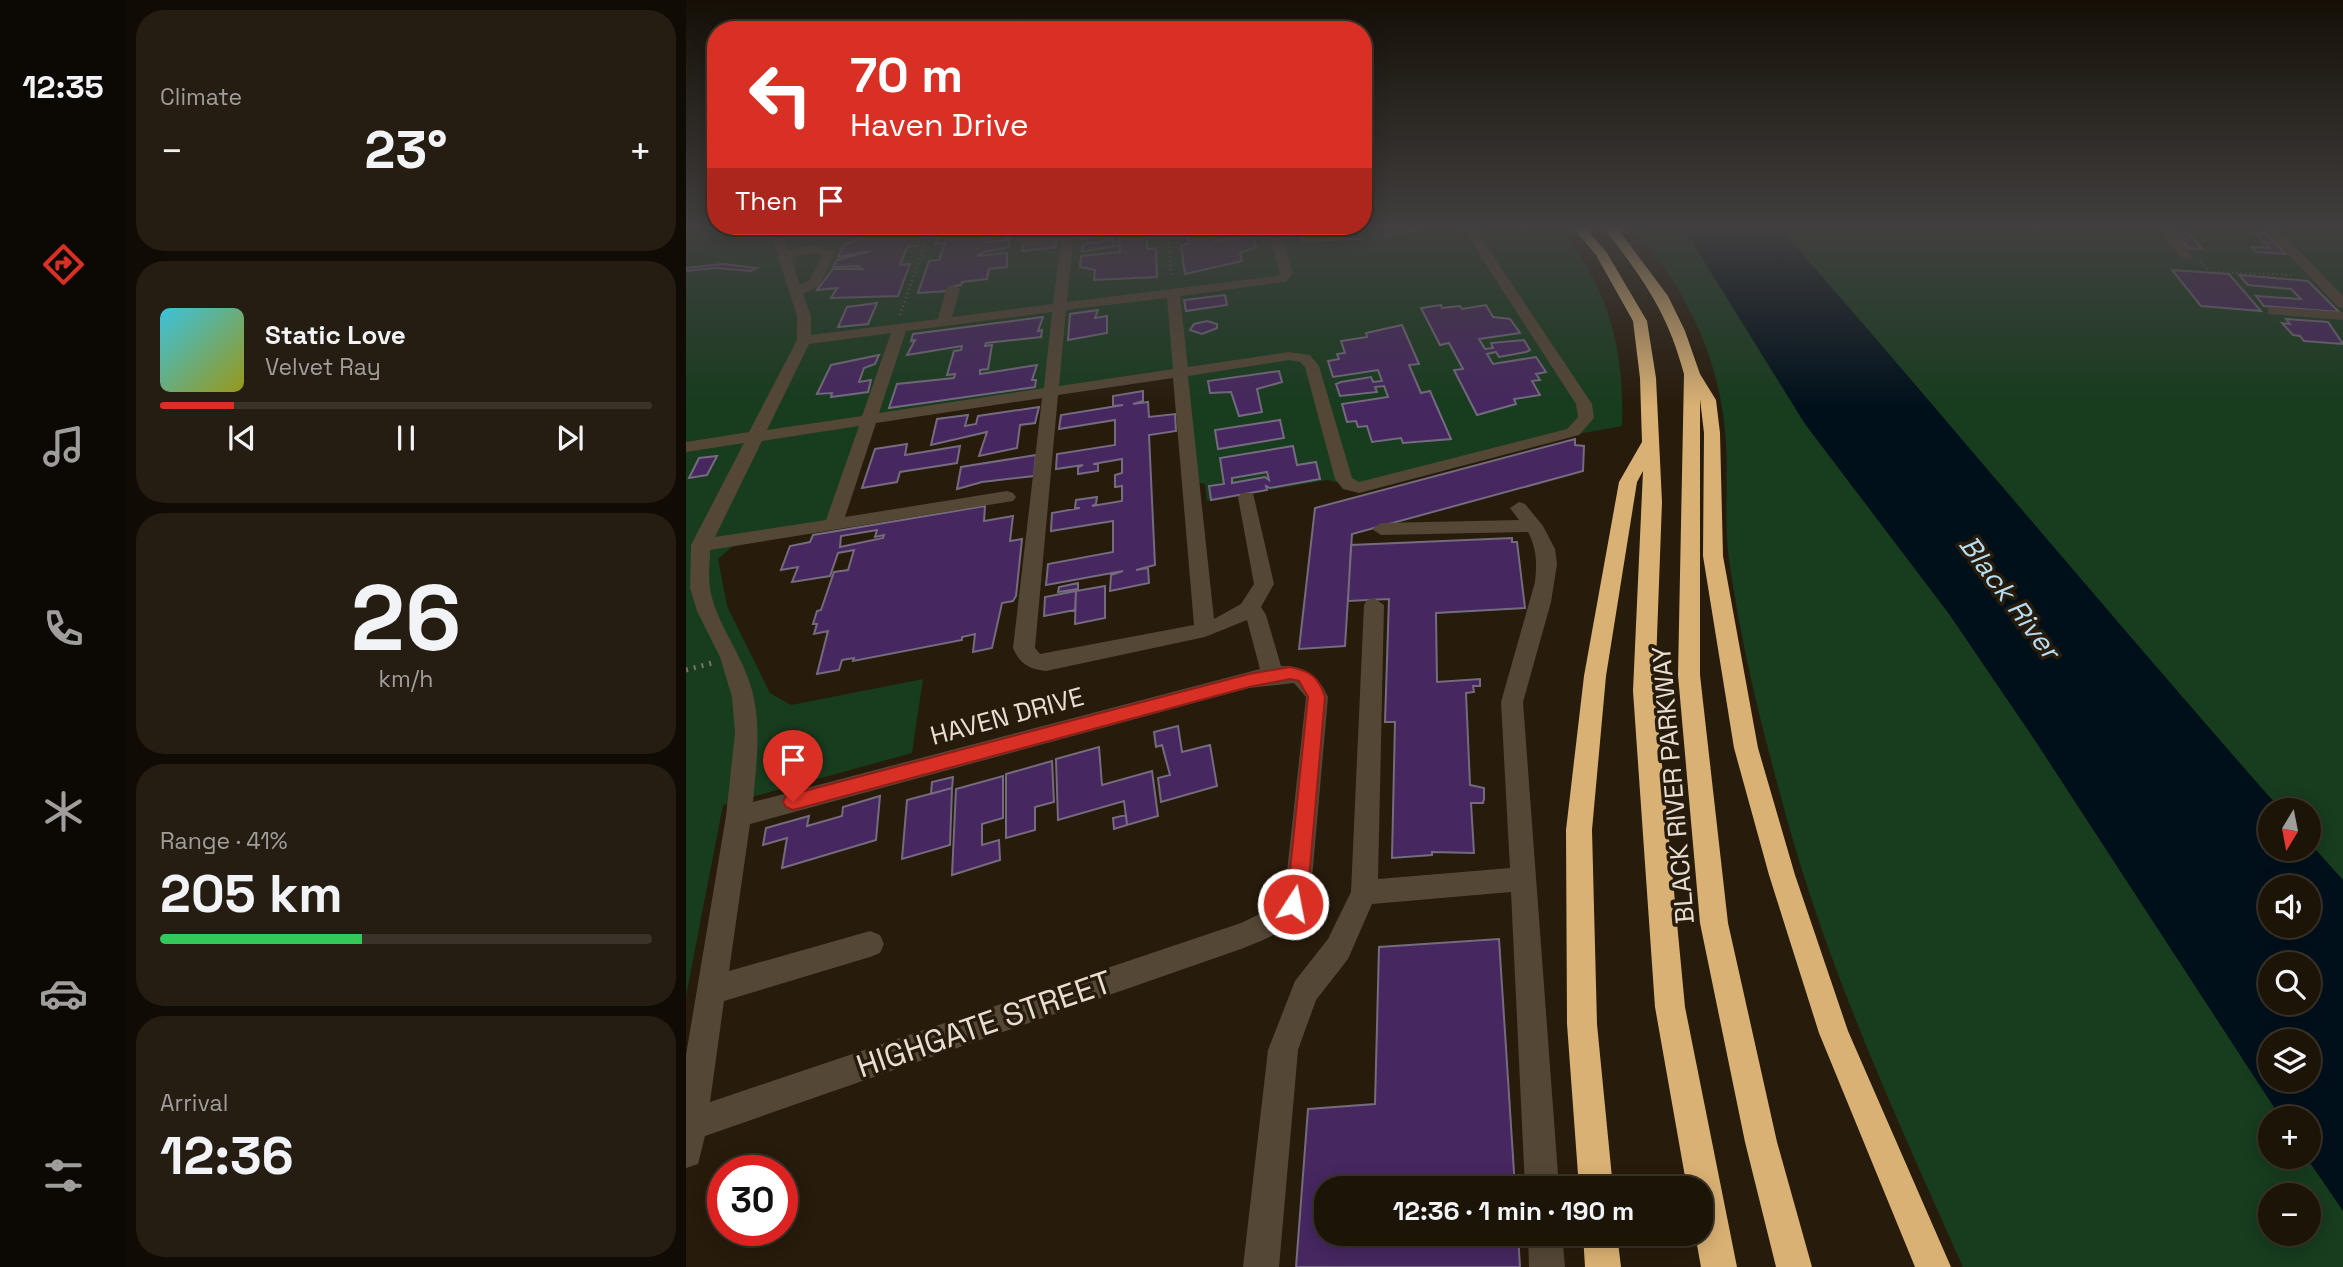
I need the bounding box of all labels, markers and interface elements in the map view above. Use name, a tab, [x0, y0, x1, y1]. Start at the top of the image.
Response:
text: 70 m	[850, 44, 963, 106]
icon: left	[735, 49, 826, 140]
text: 12:35	[22, 67, 104, 107]
text: Climate	[160, 82, 242, 112]
text: Haven Drive	[850, 105, 1029, 145]
text: 23°	[365, 117, 448, 183]
text: −	[160, 127, 184, 175]
text: +	[628, 127, 652, 175]
icon: arrive	[812, 182, 850, 220]
text: Then	[735, 184, 798, 218]
icon: directions	[39, 240, 88, 289]
text: Static Love	[265, 318, 406, 352]
text: Velvet Ray	[265, 352, 381, 382]
icon: previous	[223, 419, 261, 457]
icon: pause	[387, 419, 425, 457]
icon: next	[551, 419, 589, 457]
icon: music	[39, 422, 88, 471]
water label: Black River	[1952, 528, 2070, 669]
text: 26	[351, 560, 461, 677]
icon: phone	[39, 604, 88, 653]
street label: BLACK RIVER PARKWAY	[1644, 645, 1702, 925]
text: km/h	[379, 664, 433, 694]
street label: HAVEN DRIVE	[927, 679, 1087, 753]
pin	[763, 730, 823, 802]
icon: arrive	[774, 741, 812, 779]
icon: climate	[39, 787, 88, 836]
north arrow	[2258, 798, 2320, 861]
map controls	[2258, 798, 2321, 1246]
text: Range · 41%	[160, 826, 288, 856]
text: 205 km	[160, 861, 343, 927]
position arrow	[1256, 867, 1330, 941]
button: sound	[2258, 875, 2321, 938]
button: search	[2258, 952, 2321, 1015]
street label: HIGHGATE STREET	[851, 962, 1117, 1086]
icon: car	[39, 969, 88, 1018]
button: layers	[2258, 1029, 2321, 1092]
text: Arrival	[160, 1088, 228, 1118]
button: +	[2258, 1106, 2321, 1169]
text: 12:36	[160, 1123, 294, 1189]
icon: filters	[39, 1151, 88, 1200]
speed limit sign: 30	[707, 1155, 798, 1246]
button: −	[2258, 1183, 2321, 1246]
text: 12:36 · 1 min · 190 m	[1393, 1194, 1634, 1228]

